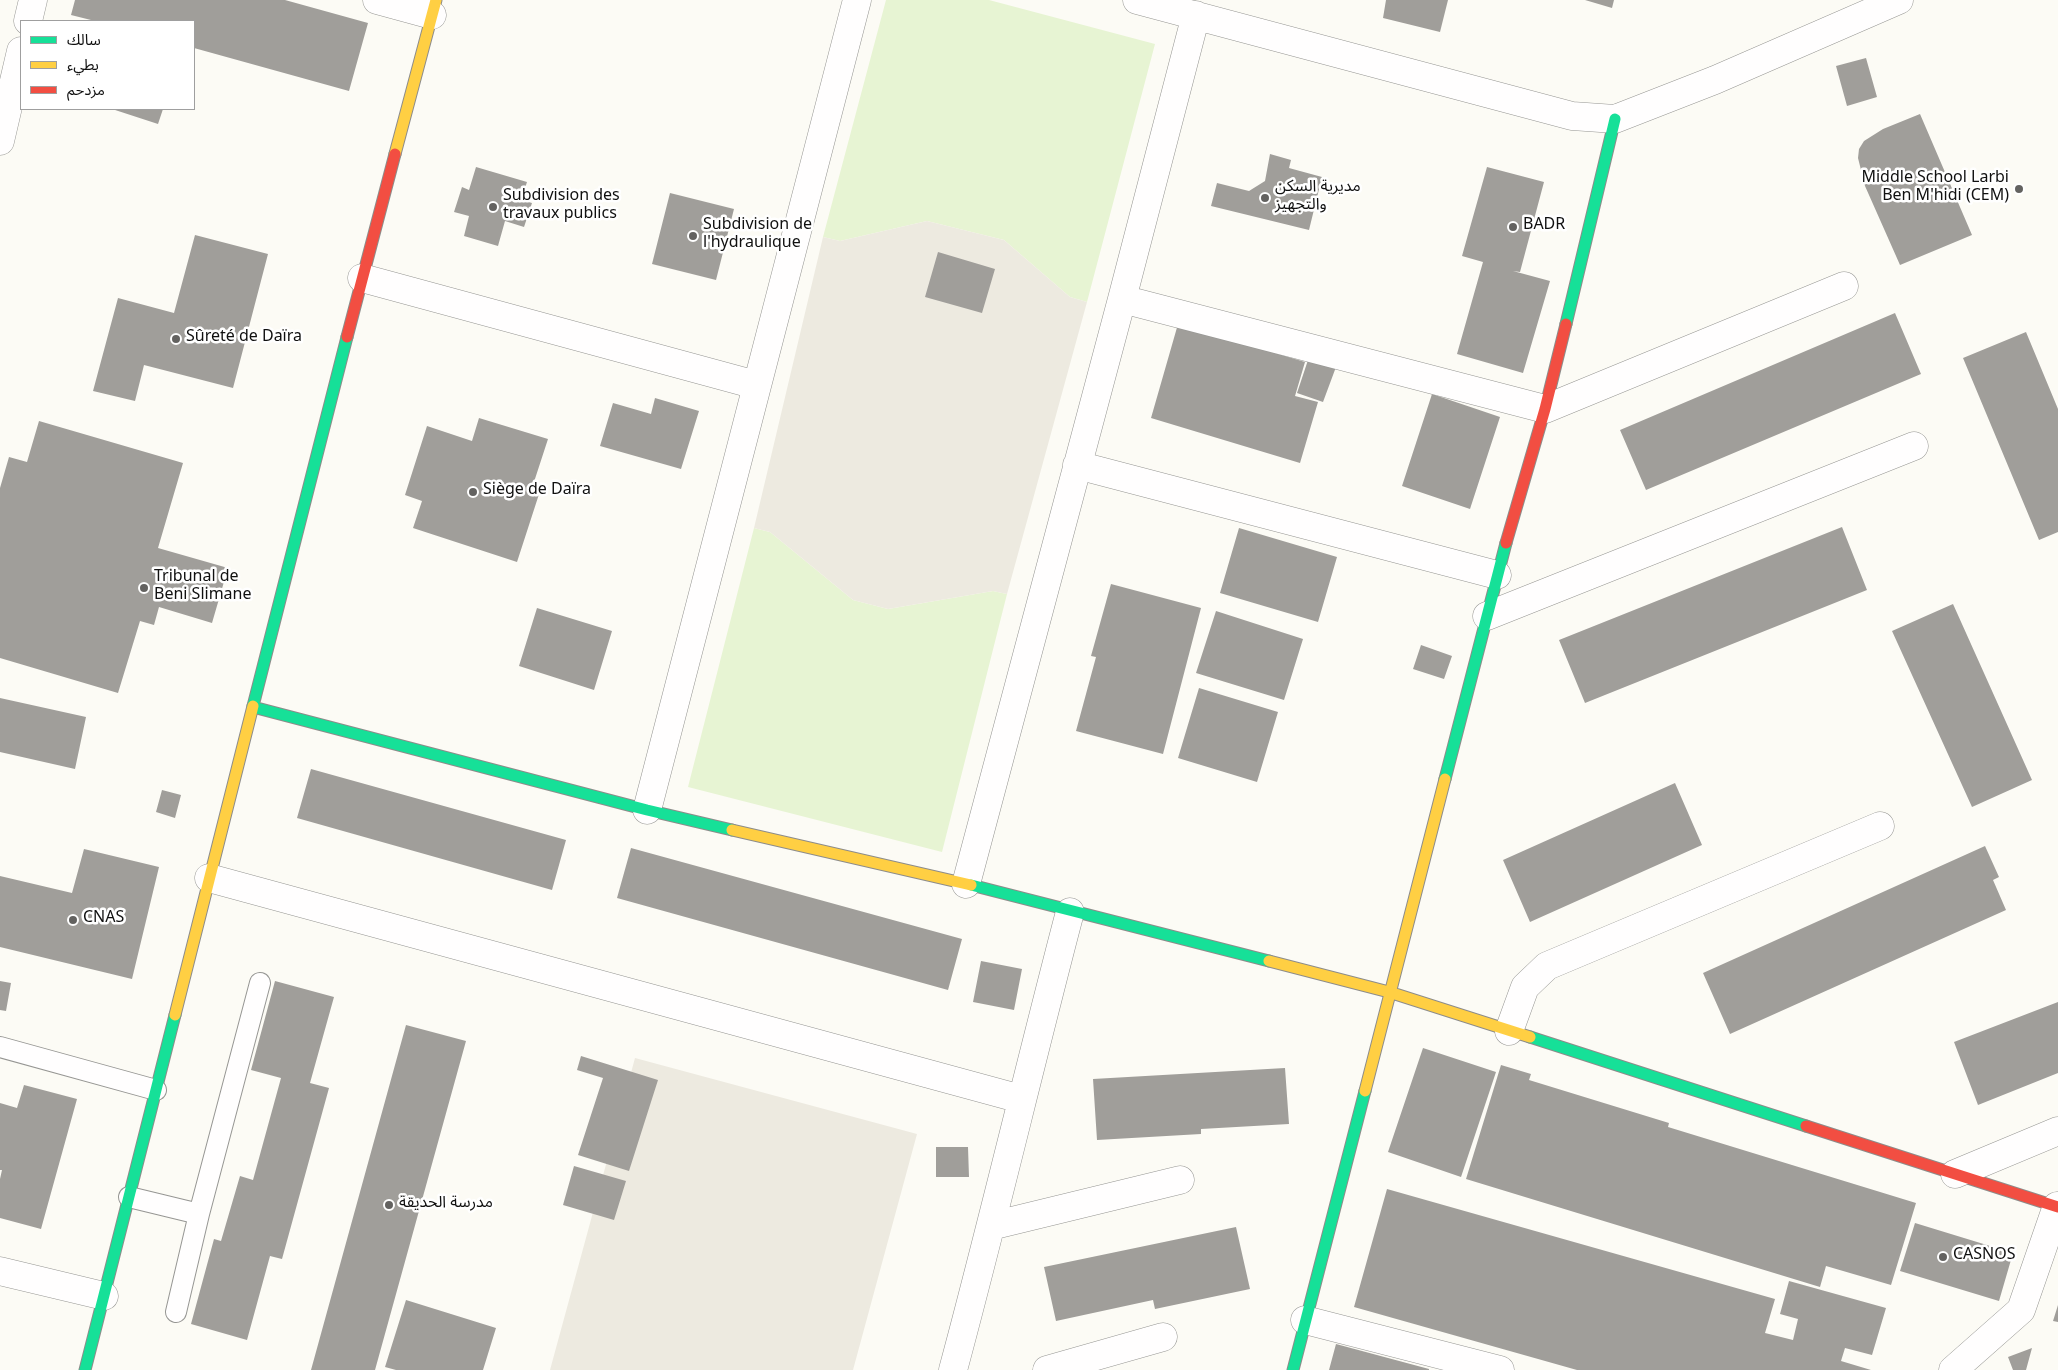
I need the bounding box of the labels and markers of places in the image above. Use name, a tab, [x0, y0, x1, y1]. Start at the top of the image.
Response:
place label: Middle School Larbi Ben M'hidi (CEM)	[1861, 170, 2009, 208]
place label: مديرية السكن والتجهيز	[1275, 179, 1361, 217]
marker: Middle School Larbi Ben M'hidi (CEM)	[2013, 183, 2025, 195]
place label: Subdivision des travaux publics	[503, 188, 620, 226]
marker: مديرية السكن والتجهيز	[1259, 192, 1271, 204]
marker: Subdivision des travaux publics	[487, 201, 499, 213]
place label: Subdivision de l'hydraulique	[703, 217, 812, 255]
place label: BADR	[1523, 217, 1565, 237]
marker: BADR	[1507, 221, 1519, 233]
marker: Subdivision de l'hydraulique	[687, 230, 699, 242]
place label: Sûreté de Daïra	[186, 329, 302, 349]
marker: Sûreté de Daïra	[170, 333, 182, 345]
place label: Siège de Daïra	[483, 482, 591, 502]
marker: Siège de Daïra	[467, 486, 479, 498]
place label: Tribunal de Beni Slimane	[154, 569, 251, 607]
marker: Tribunal de Beni Slimane	[138, 582, 150, 594]
place label: CNAS	[83, 910, 124, 930]
marker: CNAS	[67, 914, 79, 926]
place label: مدرسة الحديقة	[399, 1195, 493, 1215]
marker: مدرسة الحديقة	[383, 1199, 395, 1211]
place label: CASNOS	[1953, 1247, 2016, 1267]
marker: CASNOS	[1937, 1251, 1949, 1263]

